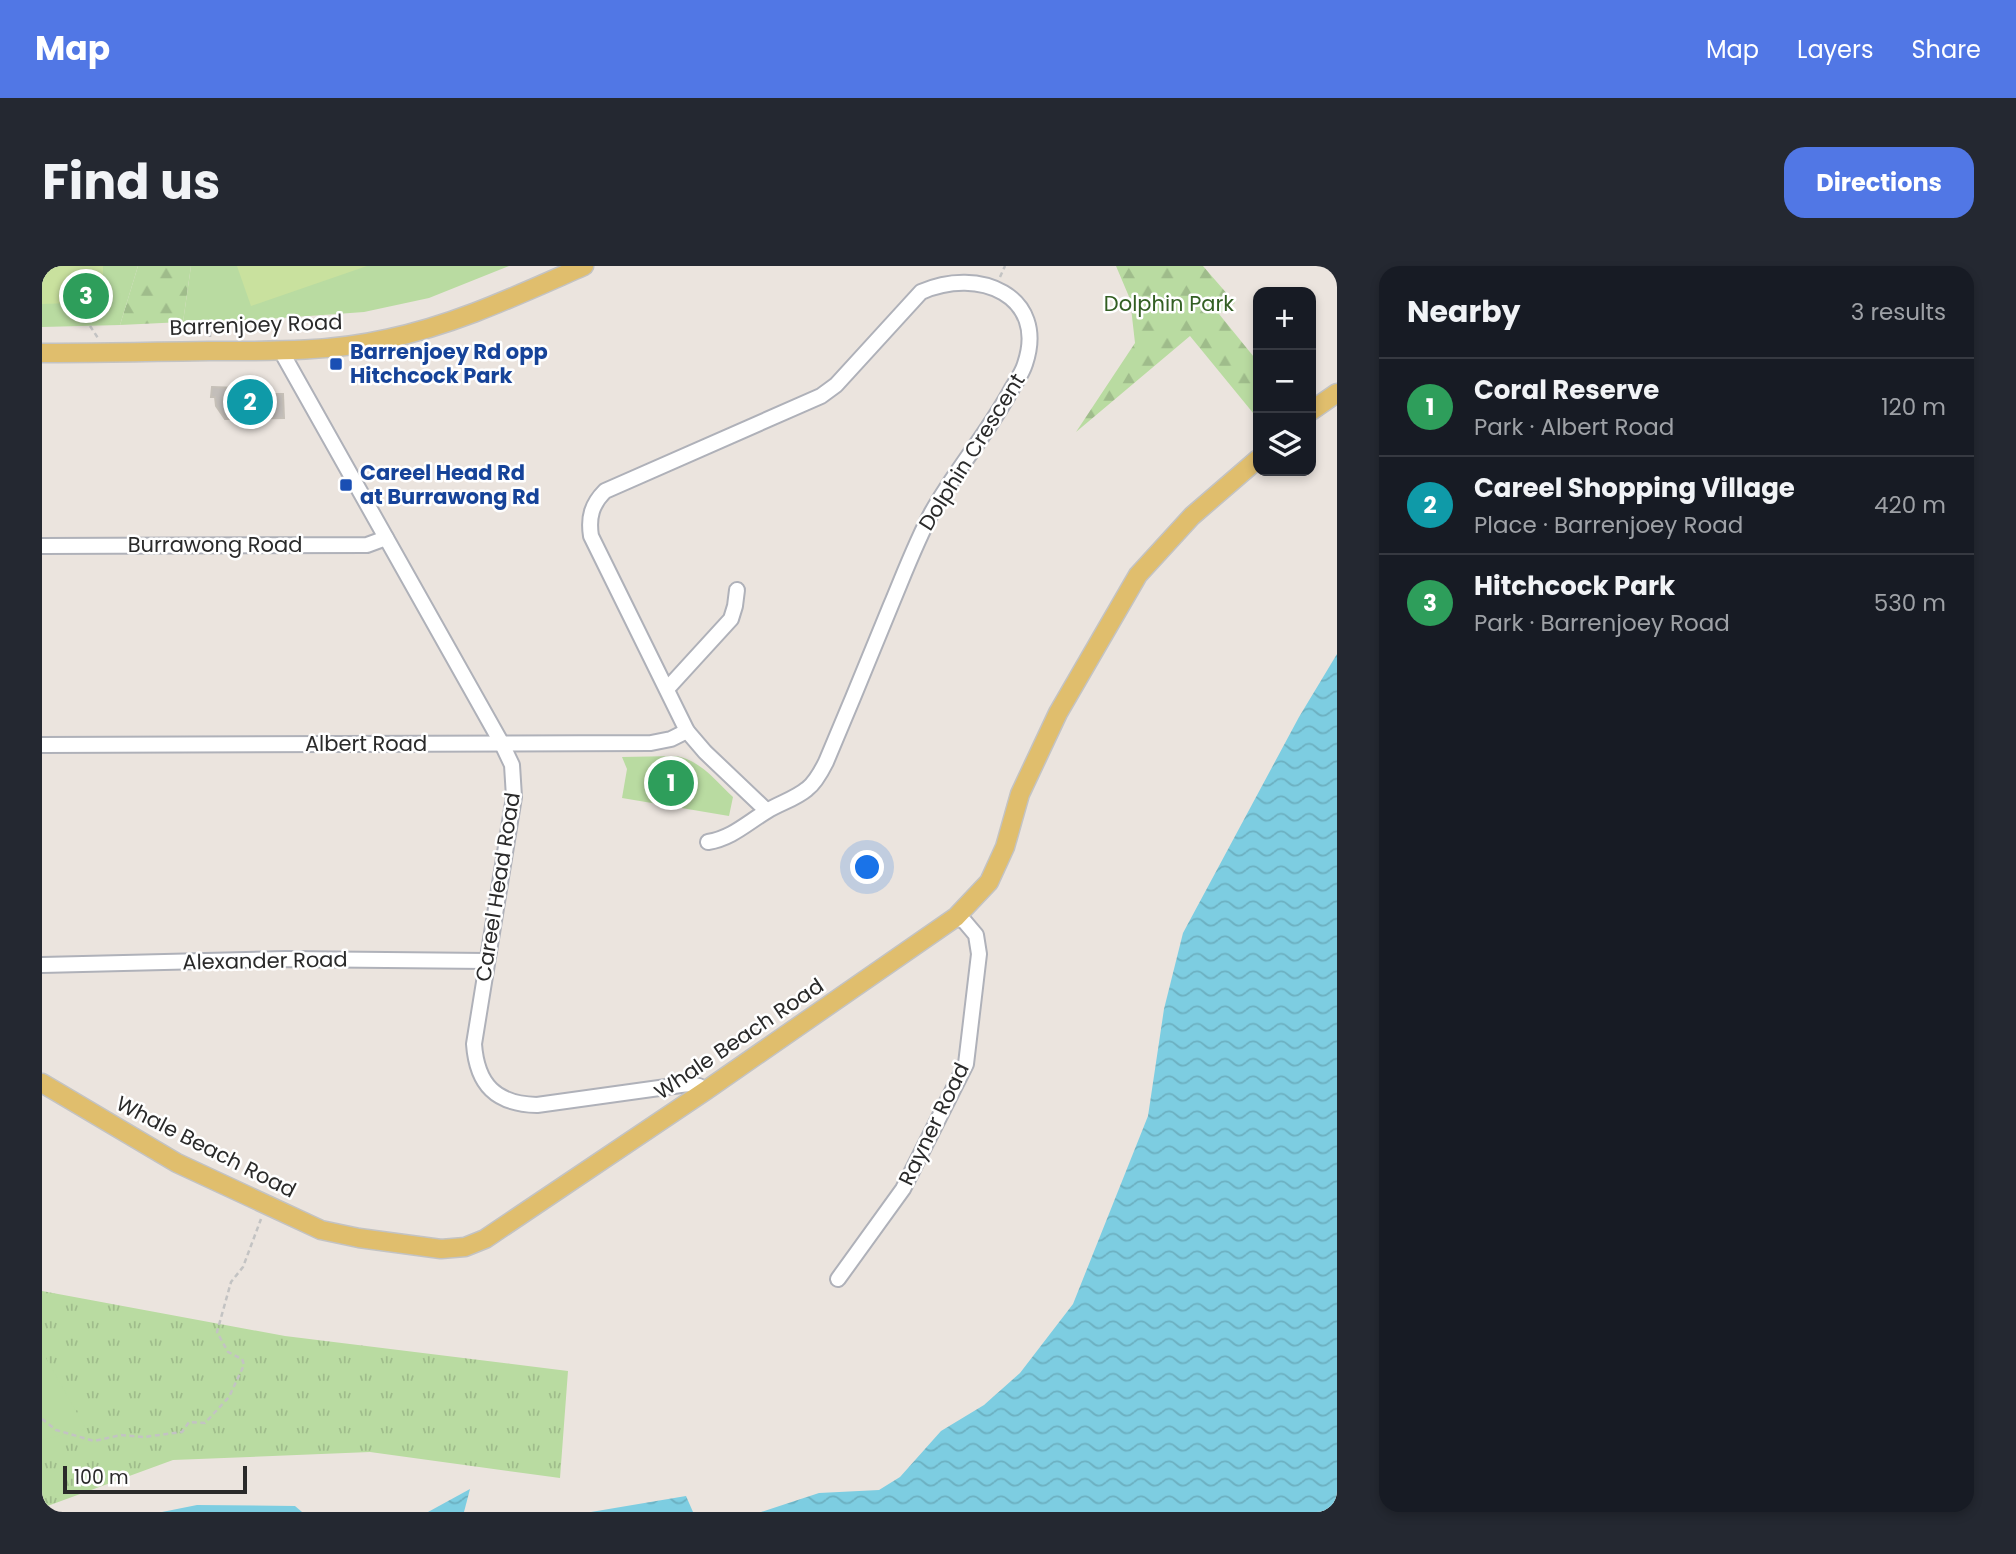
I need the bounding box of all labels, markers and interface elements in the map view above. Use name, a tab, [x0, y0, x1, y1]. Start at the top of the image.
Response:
text: Map	[35, 25, 110, 72]
text: Map	[1706, 33, 1759, 66]
text: Layers	[1797, 33, 1873, 66]
text: Share	[1911, 33, 1981, 66]
button: Directions	[1784, 147, 1974, 218]
text: Find us	[42, 148, 220, 216]
pin: 3	[63, 270, 109, 322]
map controls	[1253, 287, 1316, 476]
button: +	[1253, 287, 1316, 350]
park label: Dolphin Park	[1104, 289, 1234, 318]
text: Nearby	[1407, 290, 1521, 333]
text: 3 results	[1851, 296, 1946, 328]
street label: Barrenjoey Road	[169, 307, 343, 342]
place label: Barrenjoey Rd opp Hitchcock Park	[350, 337, 548, 390]
button: −	[1253, 350, 1316, 413]
marker: Barrenjoey Rd opp Hitchcock Park	[328, 356, 344, 372]
street label: Dolphin Crescent	[912, 368, 1032, 536]
text: Coral Reserve	[1474, 372, 1659, 408]
pin: 2	[227, 376, 273, 428]
text: 1	[1426, 391, 1434, 423]
text: 120 m	[1881, 391, 1946, 423]
text: Park · Albert Road	[1474, 411, 1674, 443]
button: layers	[1253, 413, 1316, 476]
place label: Careel Head Rd at Burrawong Rd	[360, 458, 540, 511]
text: Careel Shopping Village	[1474, 470, 1795, 506]
marker: Careel Head Rd at Burrawong Rd	[338, 477, 354, 493]
text: 2	[1423, 489, 1437, 521]
text: 420 m	[1874, 489, 1946, 521]
text: Place · Barrenjoey Road	[1474, 509, 1743, 541]
street label: Burrawong Road	[128, 530, 302, 559]
text: Hitchcock Park	[1474, 568, 1675, 604]
text: 3	[1423, 587, 1437, 619]
text: 530 m	[1874, 587, 1946, 619]
text: Park · Barrenjoey Road	[1474, 607, 1730, 639]
street label: Albert Road	[305, 729, 427, 758]
pin: 1	[648, 757, 694, 809]
street label: Careel Head Road	[468, 790, 527, 984]
your location	[850, 850, 884, 884]
street label: Alexander Road	[182, 945, 348, 976]
street label: Whale Beach Road	[648, 971, 829, 1106]
street label: Rayner Road	[891, 1058, 976, 1190]
street label: Whale Beach Road	[111, 1089, 301, 1205]
scale bar	[63, 1463, 247, 1495]
text: 100 m	[74, 1464, 129, 1491]

